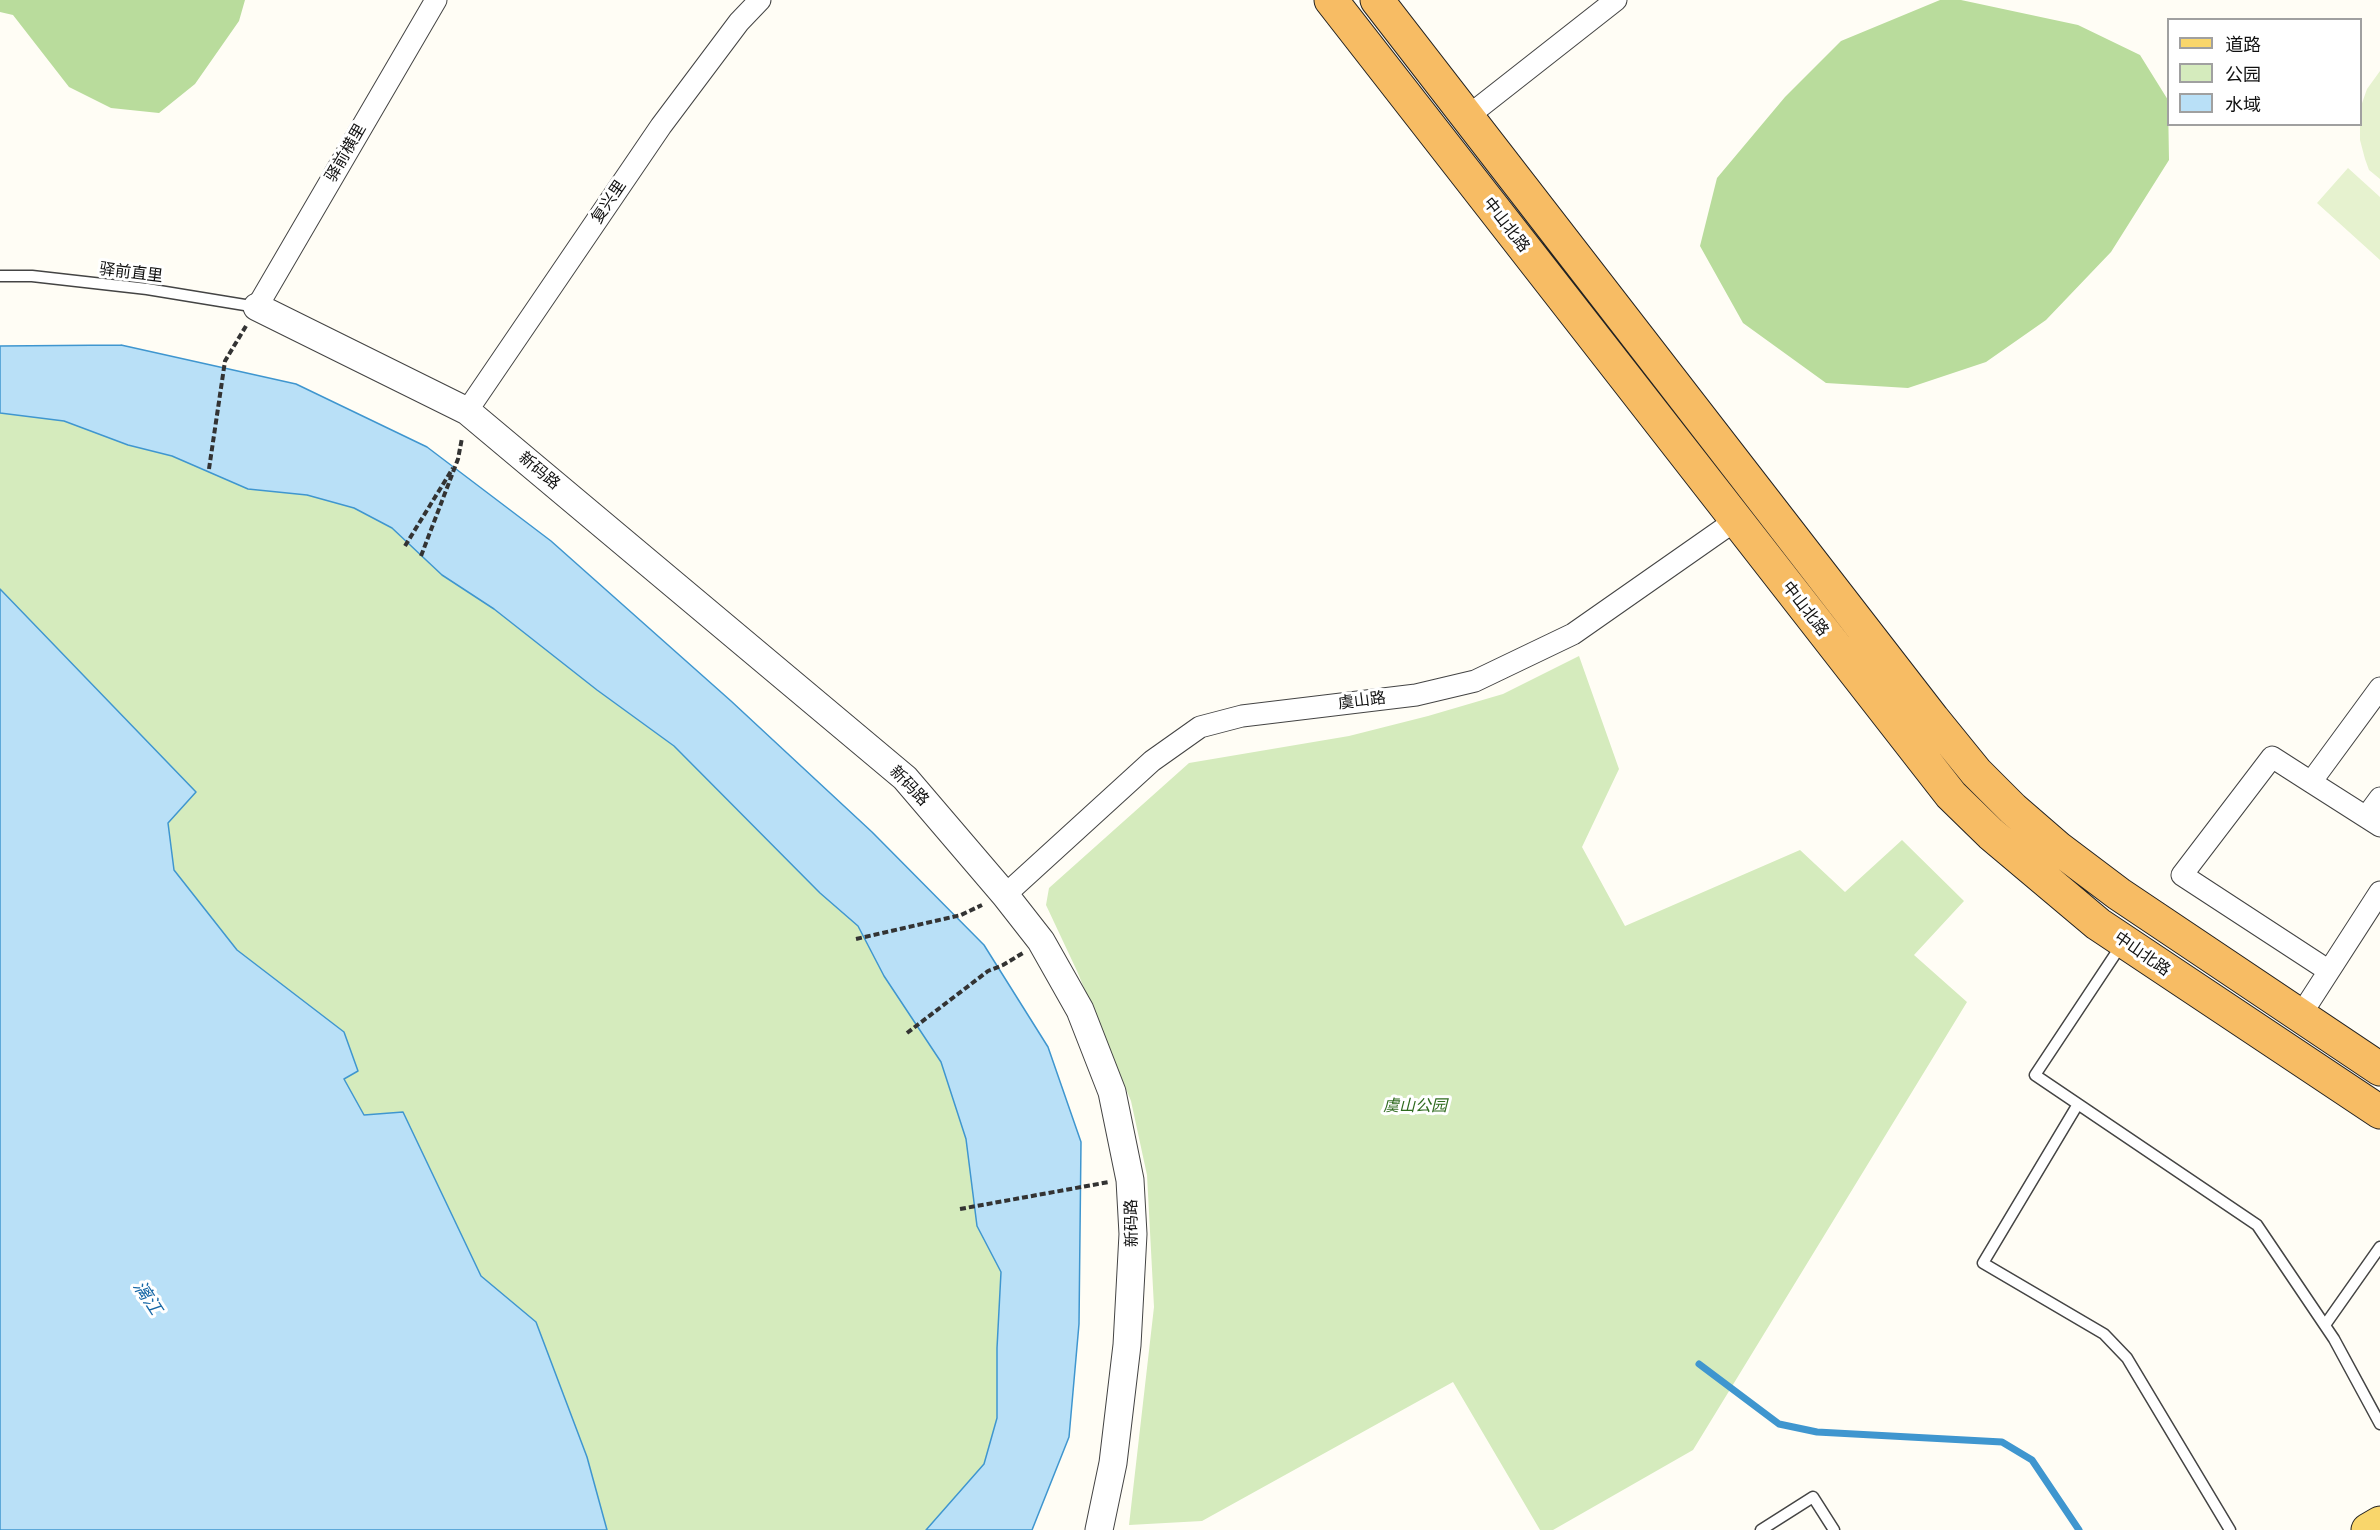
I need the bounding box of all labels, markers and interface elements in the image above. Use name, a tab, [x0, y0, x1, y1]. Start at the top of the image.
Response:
legend	[2167, 18, 2362, 126]
text: 道路	[2225, 33, 2261, 56]
text: 公园	[2225, 63, 2261, 86]
text: 水域	[2225, 93, 2261, 116]
street label: 驿前横里	[322, 120, 370, 186]
street label: 复兴里	[588, 177, 630, 227]
street label: 中山北路	[1479, 194, 1533, 256]
street label: 驿前直里	[98, 260, 164, 286]
street label: 新码路	[514, 448, 564, 494]
street label: 中山北路	[1778, 578, 1832, 640]
street label: 虞山路	[1337, 689, 1387, 713]
street label: 新码路	[885, 762, 933, 810]
street label: 中山北路	[2110, 928, 2174, 980]
park label: 虞山公园	[1383, 1096, 1447, 1116]
street label: 新码路	[1122, 1199, 1142, 1247]
water label: 漓江	[128, 1277, 166, 1319]

